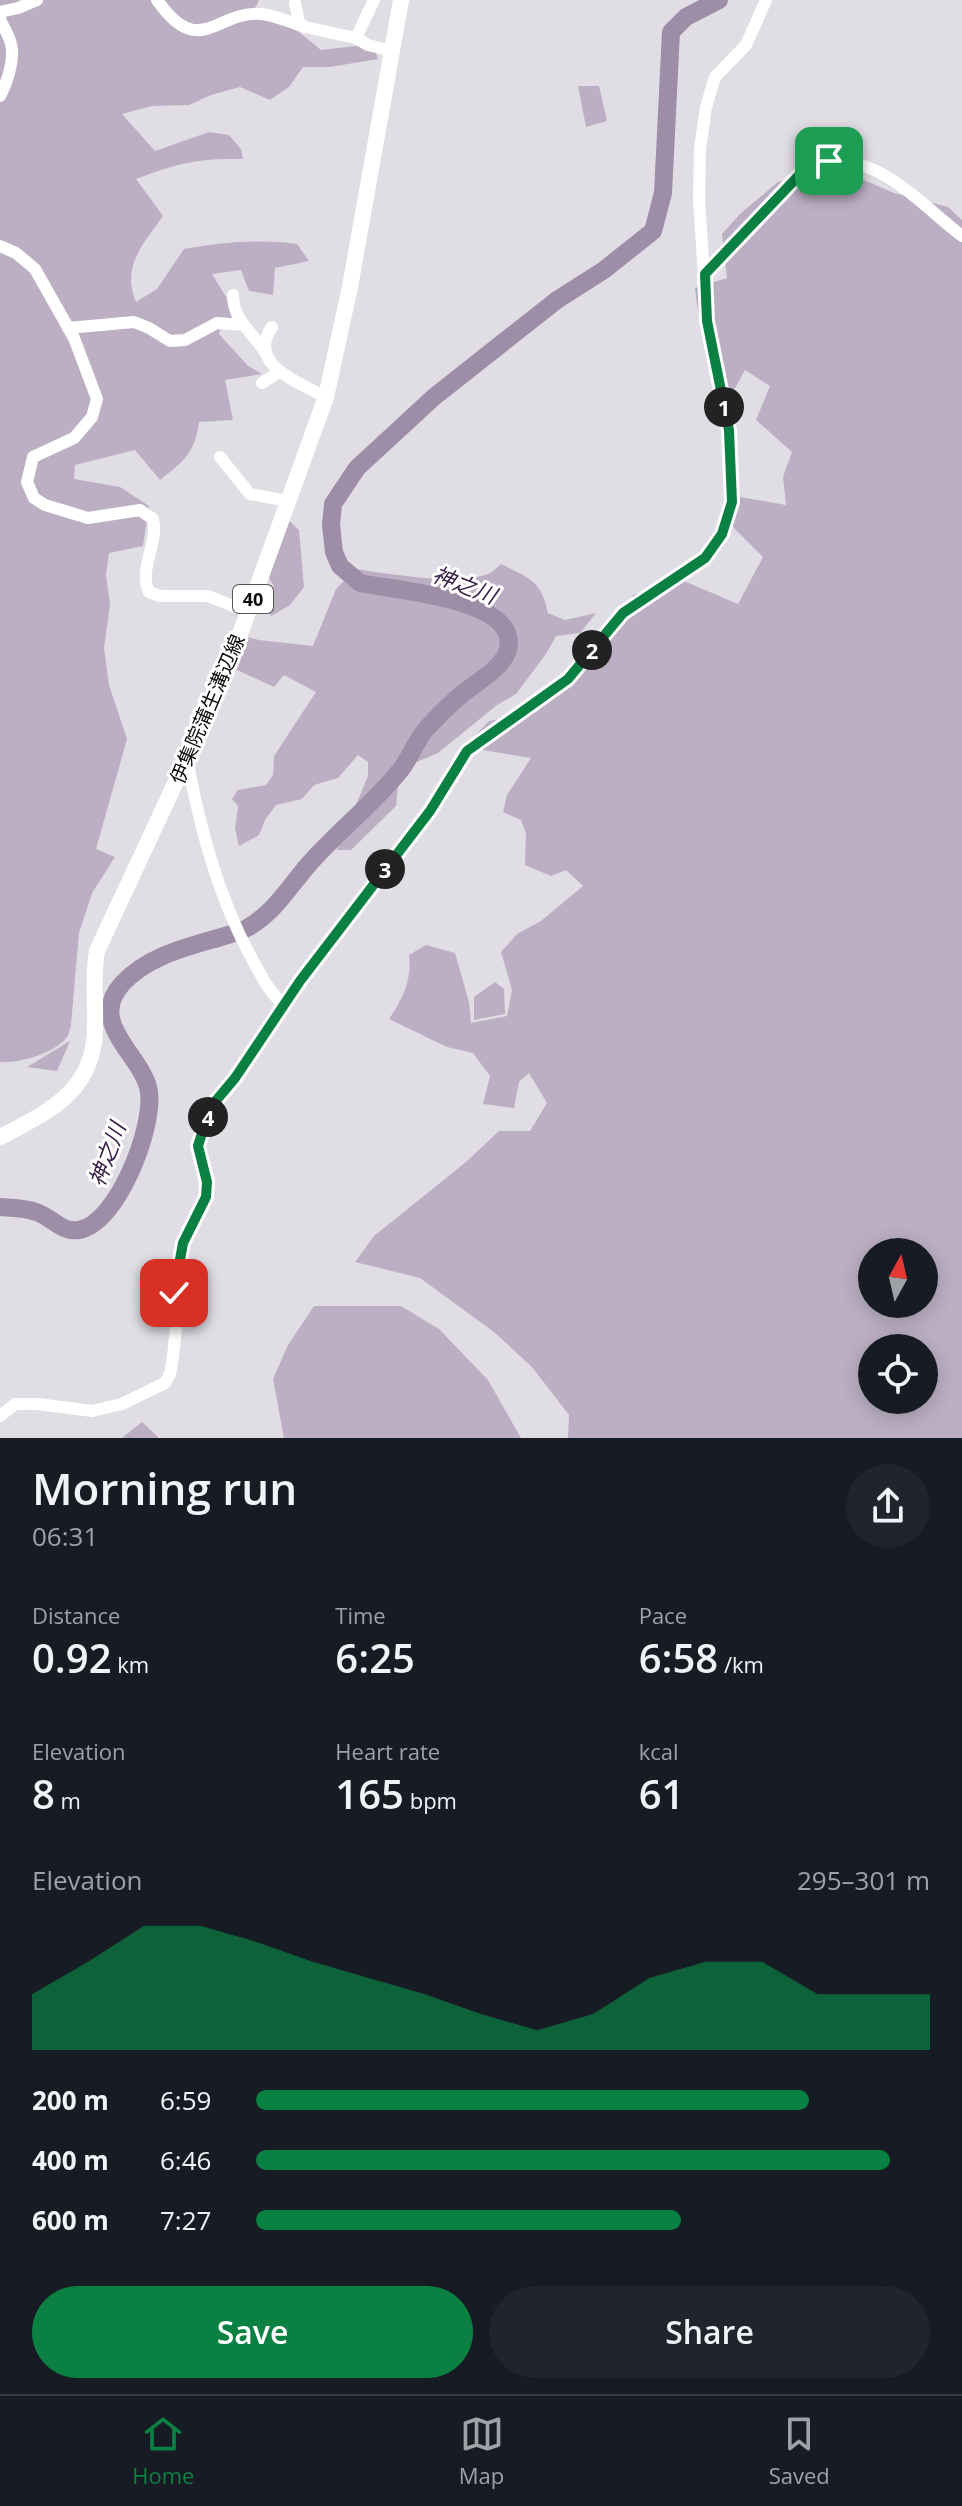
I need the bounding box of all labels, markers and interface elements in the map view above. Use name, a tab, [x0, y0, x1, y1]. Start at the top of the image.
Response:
pin	[795, 127, 863, 195]
icon: arrive	[807, 139, 851, 183]
pin: 1	[704, 387, 744, 427]
text: 1	[718, 392, 730, 422]
water label: 神之川	[429, 558, 503, 611]
road number: 40	[233, 585, 273, 613]
street label: 伊集院蒲生溝辺線	[163, 630, 251, 788]
pin: 2	[572, 630, 612, 670]
text: 2	[586, 635, 598, 665]
pin: 3	[365, 849, 405, 889]
text: 3	[379, 854, 391, 884]
pin: 4	[188, 1097, 228, 1137]
text: 4	[202, 1102, 214, 1132]
water label: 神之川	[81, 1116, 132, 1190]
north arrow	[858, 1238, 938, 1318]
map controls	[858, 1238, 938, 1414]
pin	[140, 1259, 208, 1327]
icon: check	[152, 1271, 196, 1315]
button: locate	[858, 1334, 938, 1414]
text: Morning run	[32, 1458, 297, 1518]
button: share	[846, 1464, 930, 1548]
text: 06:31	[32, 1518, 98, 1554]
text: Distance	[32, 1600, 120, 1630]
text: Time	[335, 1600, 386, 1630]
text: Pace	[639, 1600, 687, 1630]
text: 0.92	[32, 1630, 112, 1685]
text: 6:25	[335, 1630, 415, 1685]
text: 6:58	[639, 1630, 718, 1685]
text: km	[112, 1649, 149, 1679]
text: /km	[718, 1649, 764, 1679]
text: Elevation	[32, 1736, 125, 1766]
text: Heart rate	[335, 1736, 440, 1766]
text: kcal	[639, 1736, 679, 1766]
text: 8	[32, 1766, 55, 1821]
text: 165	[335, 1766, 404, 1821]
text: 61	[639, 1766, 684, 1821]
text: m	[55, 1785, 81, 1815]
text: bpm	[404, 1785, 457, 1815]
text: Elevation	[32, 1862, 142, 1898]
text: 295–301 m	[797, 1862, 930, 1898]
text: 200 m	[32, 2082, 109, 2118]
text: 6:59	[160, 2082, 211, 2118]
text: 400 m	[32, 2142, 109, 2178]
text: 6:46	[160, 2142, 211, 2178]
text: 600 m	[32, 2202, 109, 2238]
text: 7:27	[160, 2202, 211, 2238]
button: Save	[32, 2286, 473, 2378]
button: Share	[489, 2286, 930, 2378]
tab: Home	[132, 2412, 194, 2490]
tab: Map	[459, 2412, 504, 2490]
tab: Saved	[769, 2412, 830, 2490]

